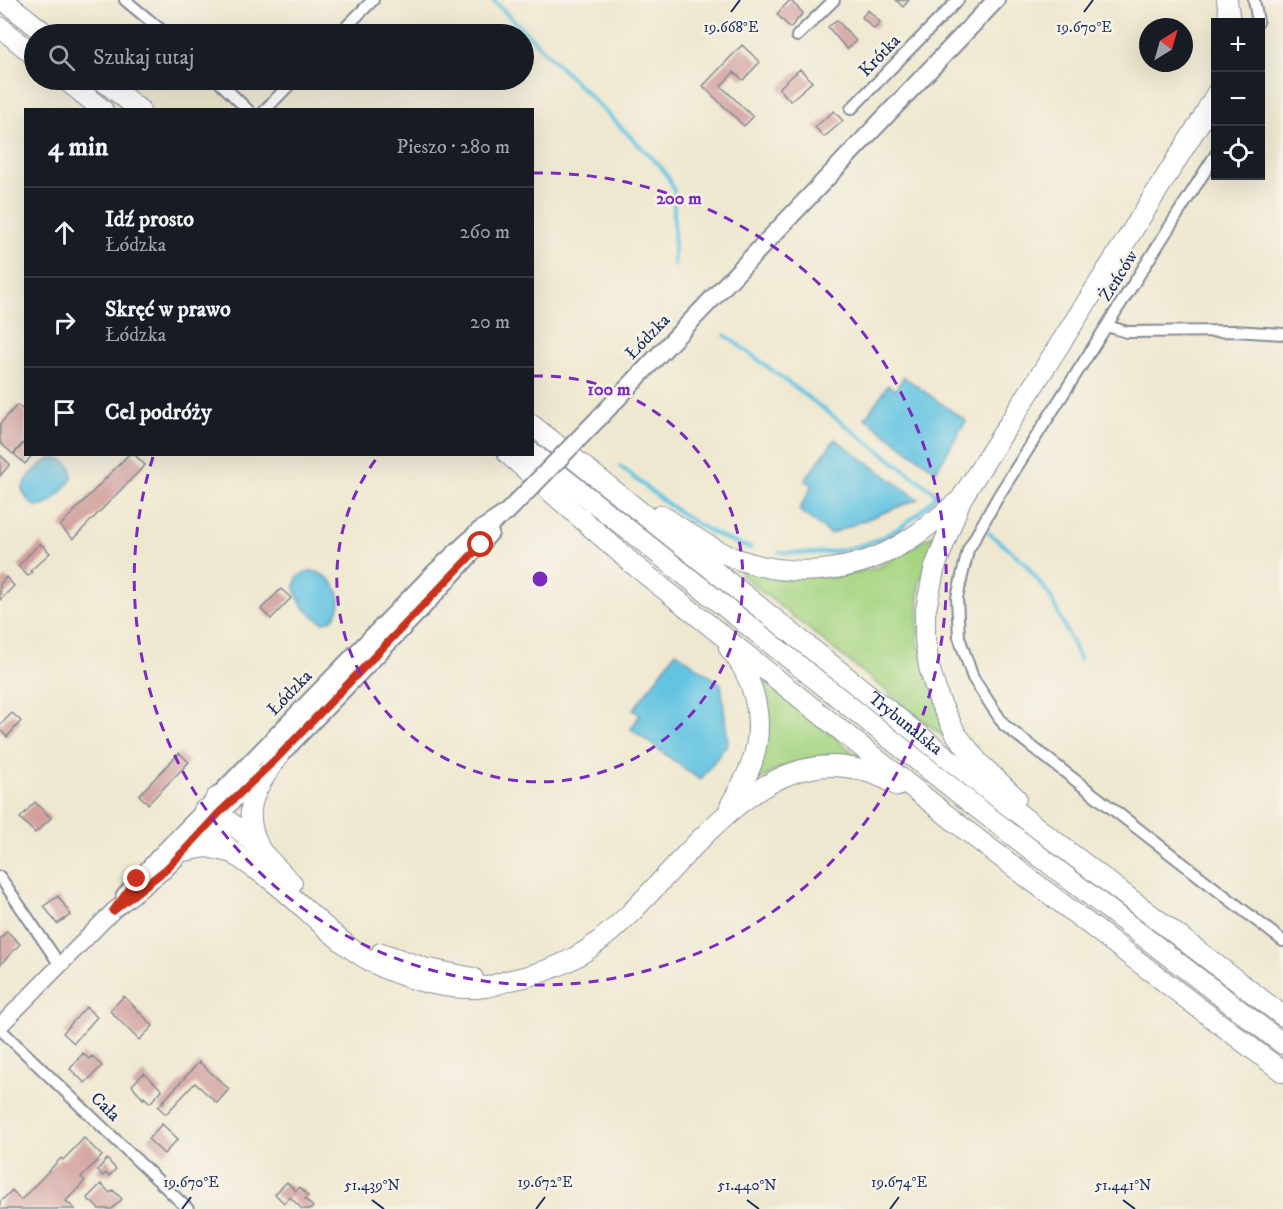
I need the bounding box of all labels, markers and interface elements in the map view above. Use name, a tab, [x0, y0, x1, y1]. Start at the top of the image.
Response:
text: 19.668°E	[703, 18, 759, 37]
text: 19.670°E	[1056, 18, 1112, 37]
north arrow	[1139, 18, 1193, 72]
map controls	[1211, 18, 1265, 180]
button: +	[1211, 18, 1265, 72]
search box	[24, 24, 534, 90]
street label: Krótka	[855, 30, 906, 82]
icon: search	[45, 41, 78, 74]
text: Szukaj tutaj	[93, 44, 194, 71]
button: −	[1211, 72, 1265, 126]
button: locate	[1211, 126, 1265, 180]
text: 4 min	[48, 131, 108, 164]
text: Pieszo · 280 m	[397, 135, 510, 160]
text: 200 m	[656, 188, 702, 210]
text: Idź prosto	[105, 206, 194, 233]
icon: ahead	[48, 216, 81, 249]
text: 260 m	[460, 220, 510, 245]
text: Łódzka	[105, 233, 166, 258]
street label: Żeńców	[1095, 246, 1144, 306]
text: Skręć w prawo	[105, 296, 231, 323]
icon: right	[48, 306, 81, 339]
street label: Łódzka	[621, 309, 675, 364]
text: 20 m	[470, 310, 510, 335]
text: Łódzka	[105, 323, 166, 348]
text: 100 m	[587, 379, 631, 401]
icon: arrive	[48, 396, 81, 429]
text: Cel podróży	[105, 399, 212, 426]
route start	[467, 531, 493, 557]
centre of rings	[530, 569, 550, 589]
street label: Łódzka	[263, 665, 317, 720]
street label: Trybunalska	[863, 687, 947, 761]
route end	[123, 865, 149, 891]
street label: Cała	[86, 1088, 125, 1127]
text: 19.670°E	[163, 1173, 219, 1192]
text: 19.672°E	[518, 1173, 573, 1192]
text: 19.674°E	[871, 1173, 927, 1192]
text: 51.439°N	[344, 1176, 400, 1195]
text: 51.440°N	[717, 1176, 777, 1195]
text: 51.441°N	[1095, 1176, 1151, 1195]

